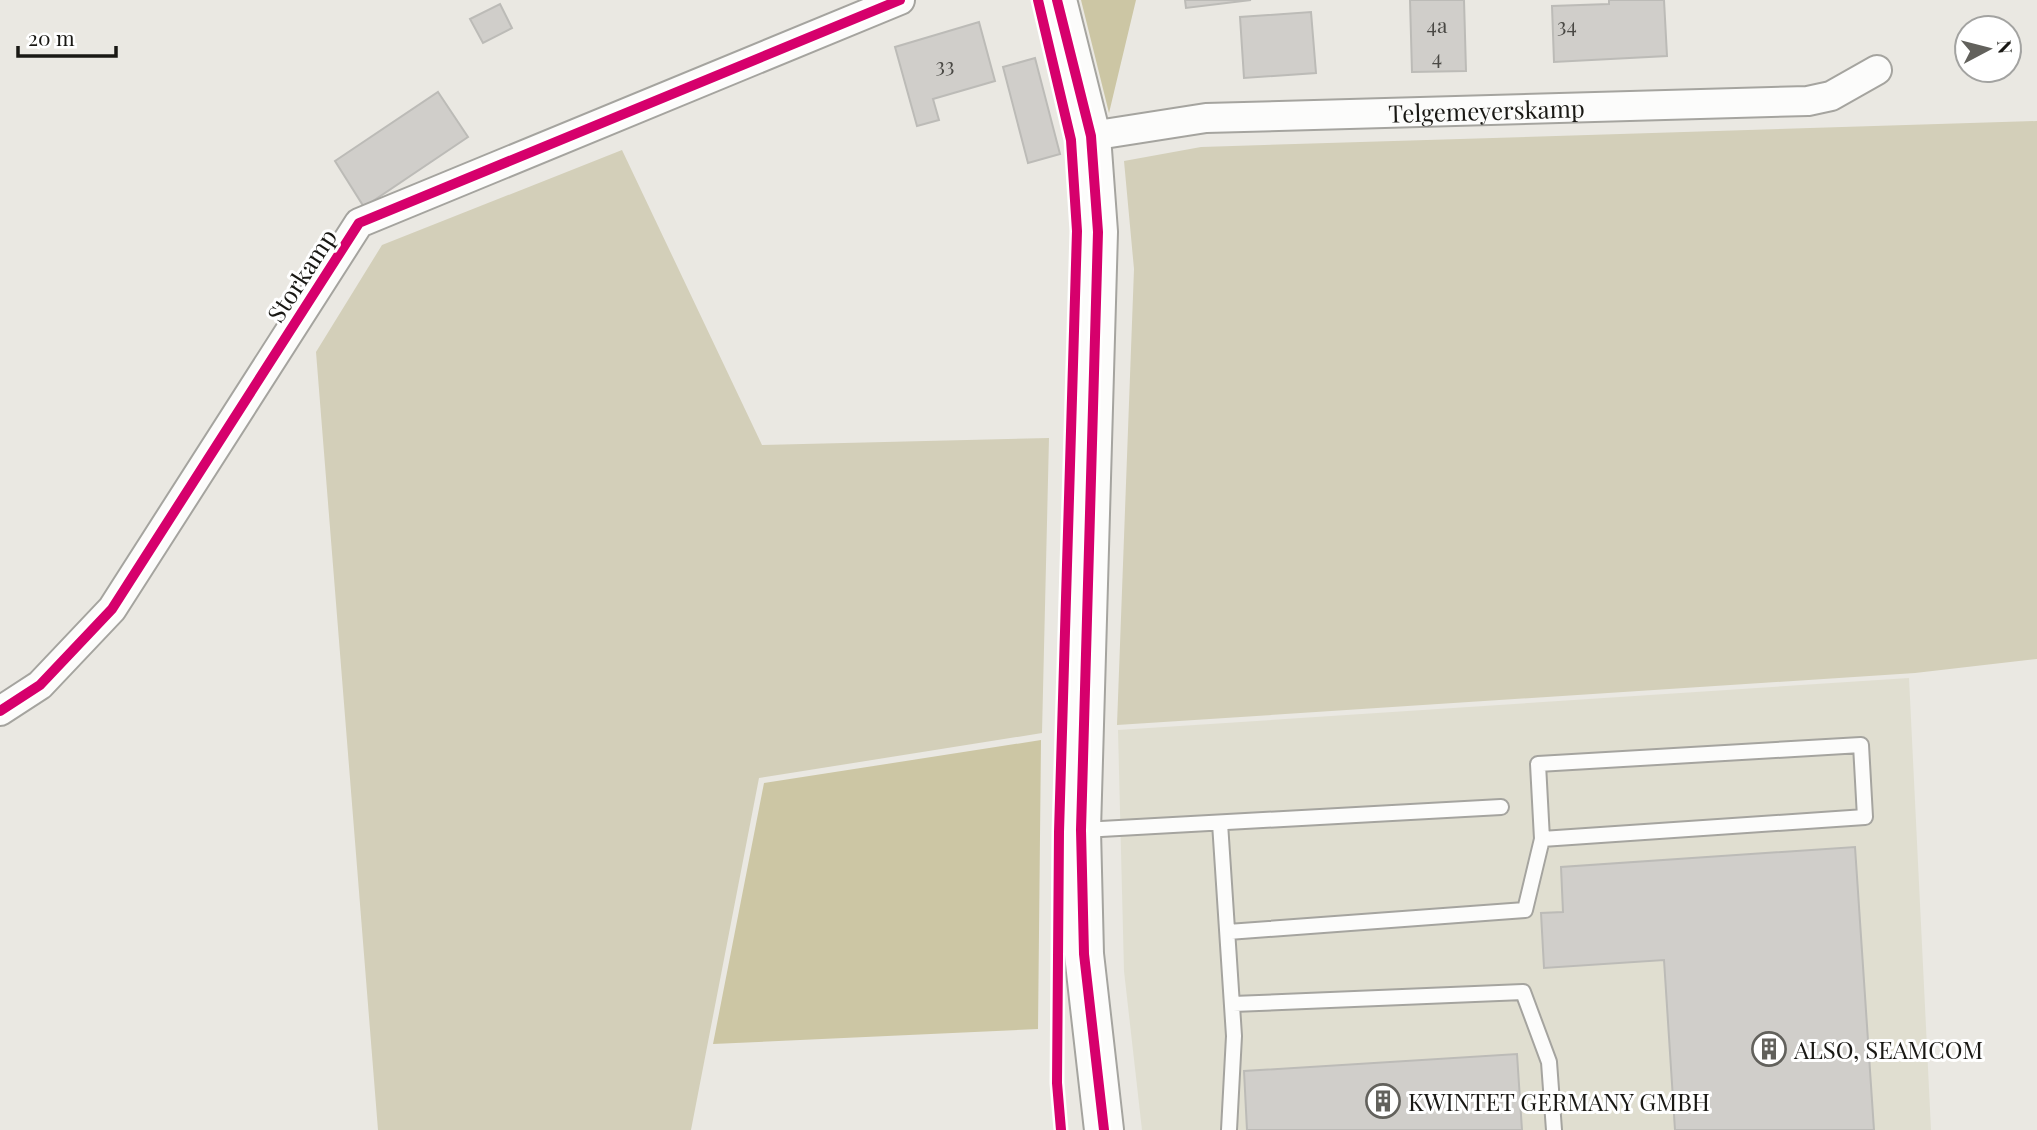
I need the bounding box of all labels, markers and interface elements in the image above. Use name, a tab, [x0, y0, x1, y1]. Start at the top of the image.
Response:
house number: 4a	[1427, 10, 1448, 38]
house number: 34	[1557, 10, 1577, 38]
scale bar	[18, 14, 116, 58]
north arrow	[1953, 14, 2023, 84]
text: 20 m	[28, 23, 75, 51]
text: N	[1992, 38, 2020, 55]
house number: 4	[1432, 42, 1442, 70]
house number: 33	[936, 50, 954, 78]
street label: Telgemeyerskamp	[1388, 91, 1585, 129]
street label: Storkamp	[259, 222, 343, 328]
building icon: ALSO, SEAMCOM	[1750, 1030, 1788, 1068]
place label: ALSO, SEAMCOM	[1793, 1033, 1983, 1065]
building icon: KWINTET GERMANY GMBH	[1364, 1082, 1402, 1120]
place label: KWINTET GERMANY GMBH	[1408, 1085, 1710, 1117]

